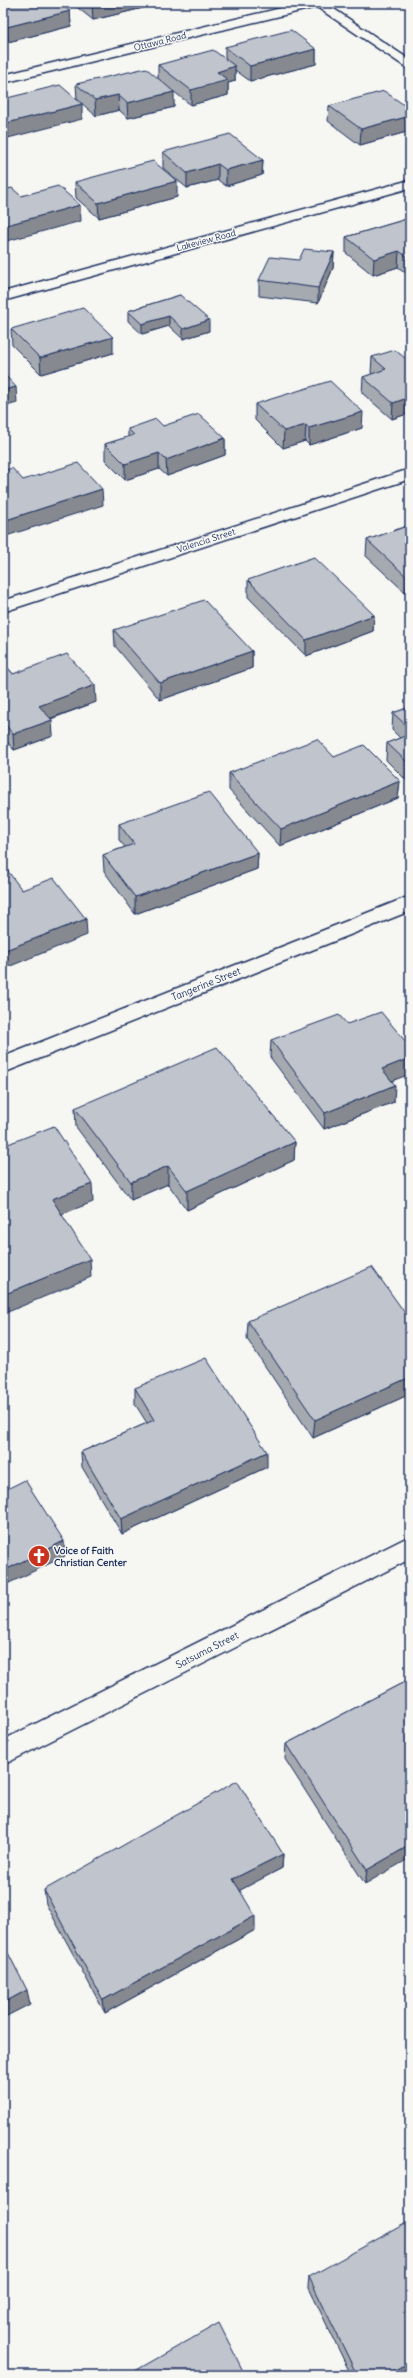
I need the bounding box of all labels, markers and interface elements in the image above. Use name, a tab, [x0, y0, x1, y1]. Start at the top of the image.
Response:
street label: Ottawa Road	[133, 29, 187, 53]
street label: Lakeview Road	[175, 227, 237, 253]
street label: Valencia Street	[176, 525, 236, 555]
street label: Tangerine Street	[169, 964, 243, 1004]
church icon: Voice of Faith Christian Center	[26, 1543, 52, 1569]
place label: Voice of Faith Christian Center	[54, 1544, 128, 1569]
street label: Satsuma Street	[173, 1628, 241, 1671]

